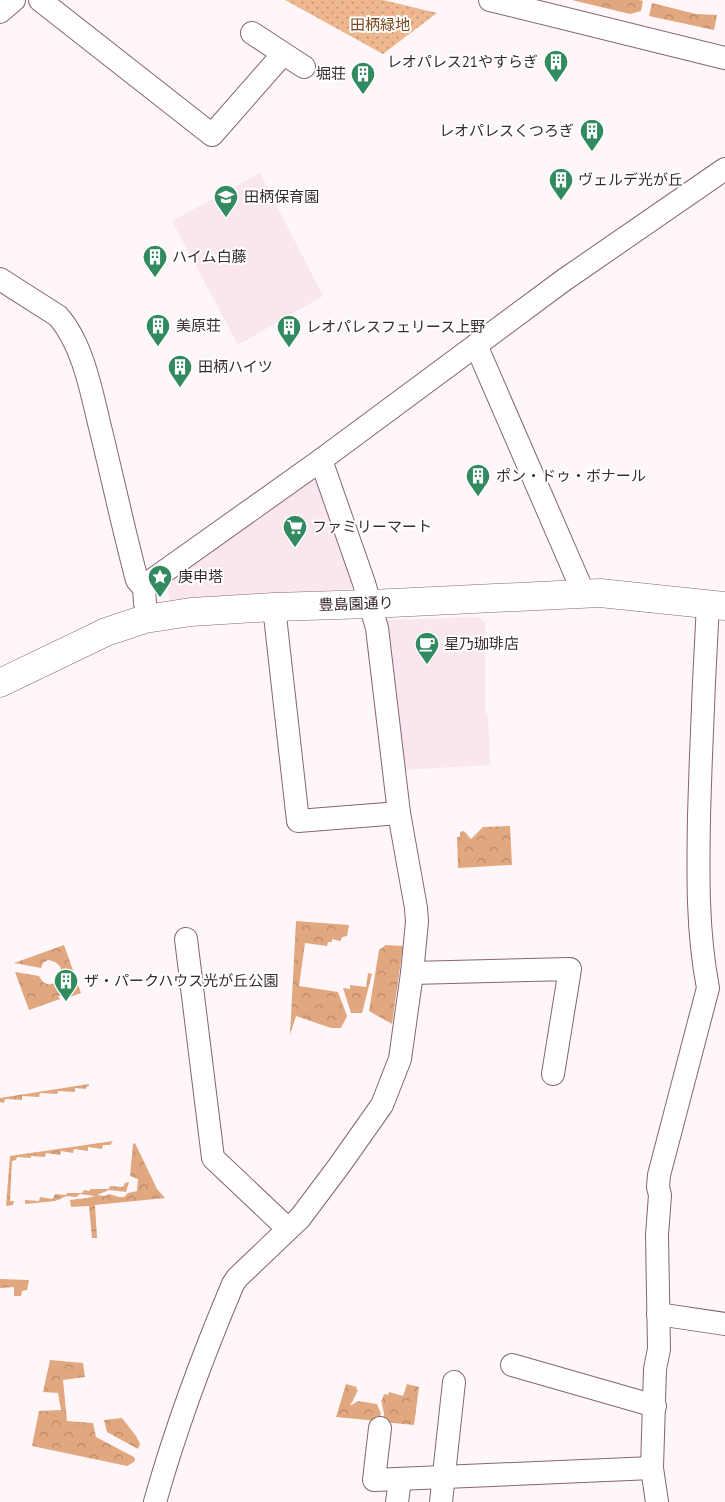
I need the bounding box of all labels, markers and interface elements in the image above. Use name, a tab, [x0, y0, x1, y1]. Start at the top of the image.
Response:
park label: 田柄緑地	[350, 15, 410, 34]
building icon: レオパレス21やすらぎ	[543, 49, 569, 83]
place label: レオパレス21やすらぎ	[387, 52, 538, 71]
building icon: 堀荘	[350, 61, 376, 95]
place label: 堀荘	[316, 64, 346, 83]
building icon: レオパレスくつろぎ	[579, 118, 605, 152]
place label: レオパレスくつろぎ	[439, 121, 574, 140]
building icon: ヴェルデ光が丘	[548, 167, 574, 201]
place label: ヴェルデ光が丘	[578, 170, 683, 189]
school or university icon: 田柄保育園	[213, 184, 239, 218]
place label: 田柄保育園	[244, 187, 319, 206]
building icon: ハイム白藤	[142, 244, 168, 278]
place label: ハイム白藤	[172, 247, 246, 266]
building icon: 美原荘	[145, 313, 171, 347]
building icon: レオパレスフェリース上野	[276, 314, 302, 348]
place label: 美原荘	[176, 316, 221, 335]
place label: レオパレスフェリース上野	[306, 317, 485, 336]
building icon: 田柄ハイツ	[167, 354, 193, 388]
place label: 田柄ハイツ	[198, 357, 273, 376]
building icon: ポン・ドゥ・ボナール	[465, 463, 491, 497]
place label: ポン・ドゥ・ボナール	[496, 466, 646, 485]
supermarket icon: ファミリーマート	[282, 514, 308, 548]
place label: ファミリーマート	[312, 517, 432, 536]
place icon: 庚申塔	[147, 564, 173, 598]
place label: 庚申塔	[178, 567, 223, 586]
street label: 豊島園通り	[318, 593, 394, 614]
cafe icon: 星乃珈琲店	[414, 631, 440, 665]
place label: 星乃珈琲店	[444, 634, 519, 653]
building icon: ザ・パークハウス光が丘公園	[53, 968, 79, 1002]
place label: ザ・パークハウス光が丘公園	[84, 971, 278, 990]

